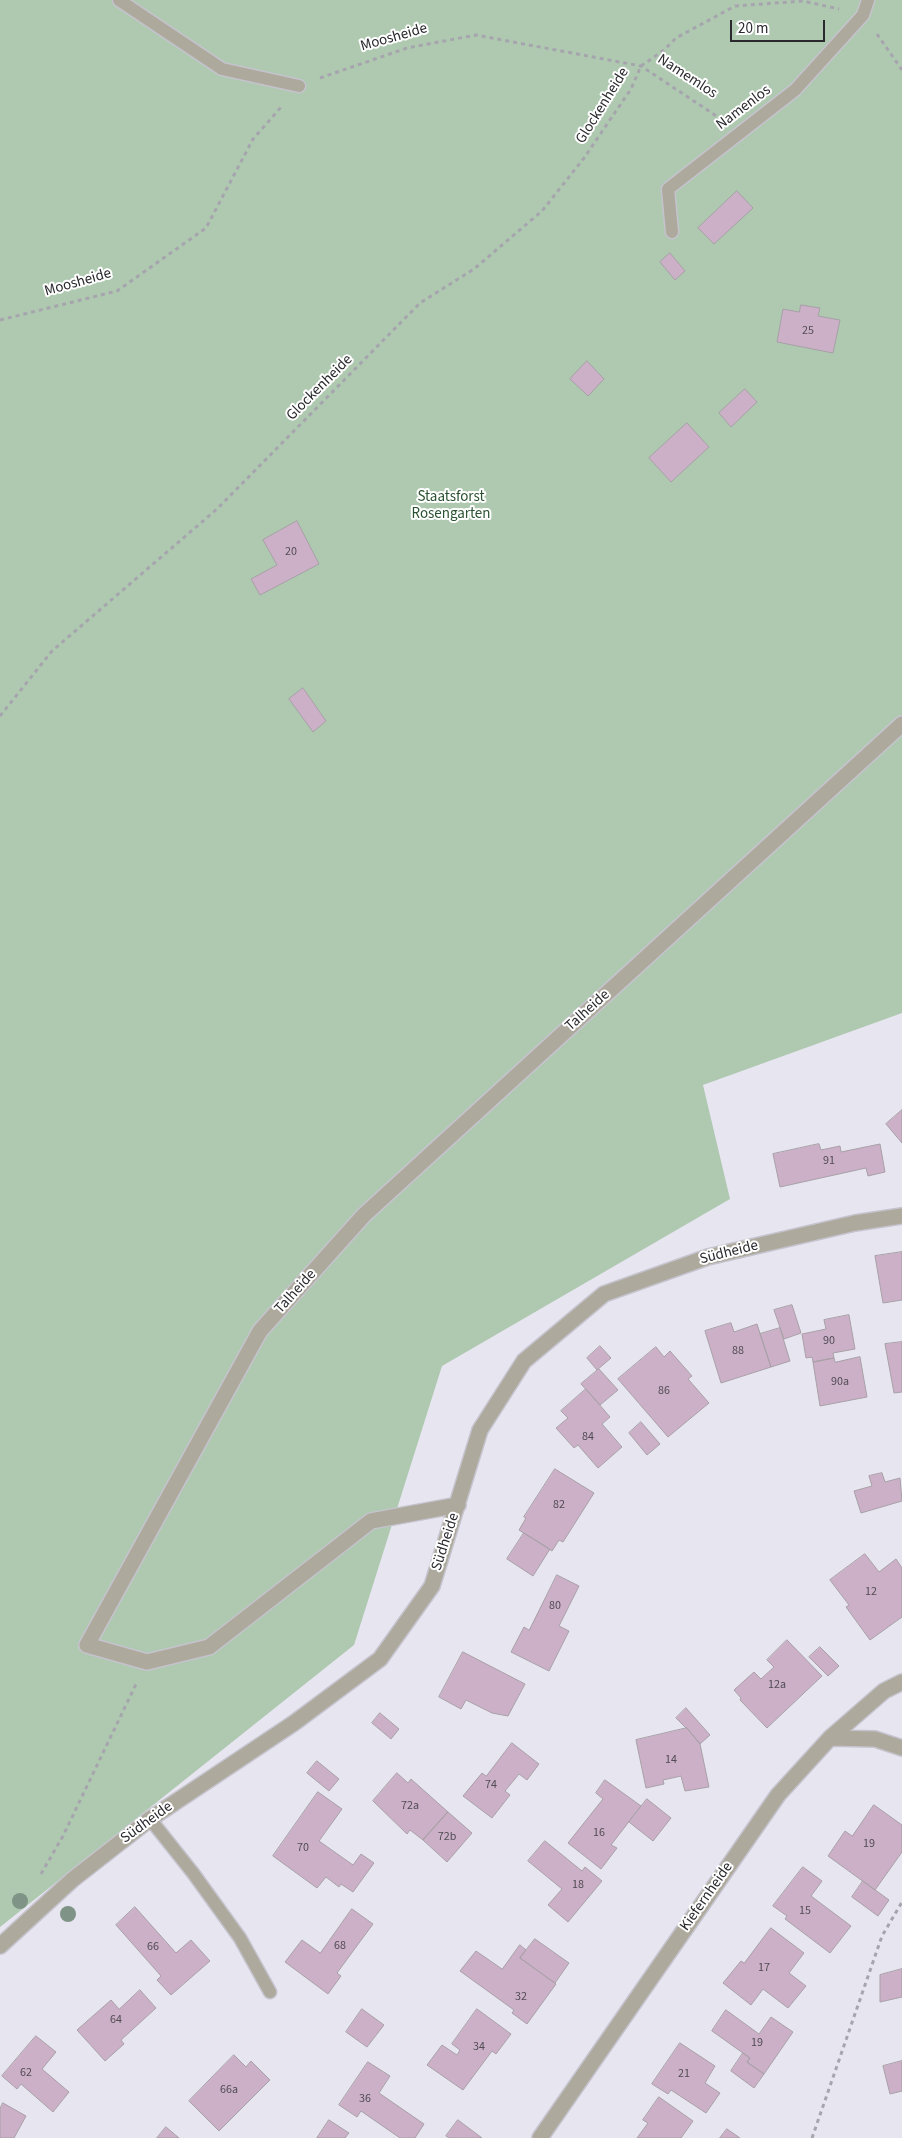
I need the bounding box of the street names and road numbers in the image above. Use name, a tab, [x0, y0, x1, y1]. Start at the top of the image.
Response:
street label: Moosheide	[359, 20, 429, 56]
street label: Namemlos	[654, 51, 720, 103]
street label: Glockenheide	[573, 65, 633, 147]
street label: Namenlos	[713, 82, 775, 134]
street label: Moosheide	[43, 265, 113, 301]
street label: Glockenheide	[283, 351, 357, 425]
street label: Talheide	[562, 986, 614, 1036]
street label: Südheide	[698, 1237, 760, 1269]
street label: Talheide	[271, 1266, 321, 1318]
street label: Südheide	[428, 1511, 464, 1573]
street label: Südheide	[118, 1798, 176, 1848]
street label: Kiefernheide	[677, 1859, 737, 1935]

